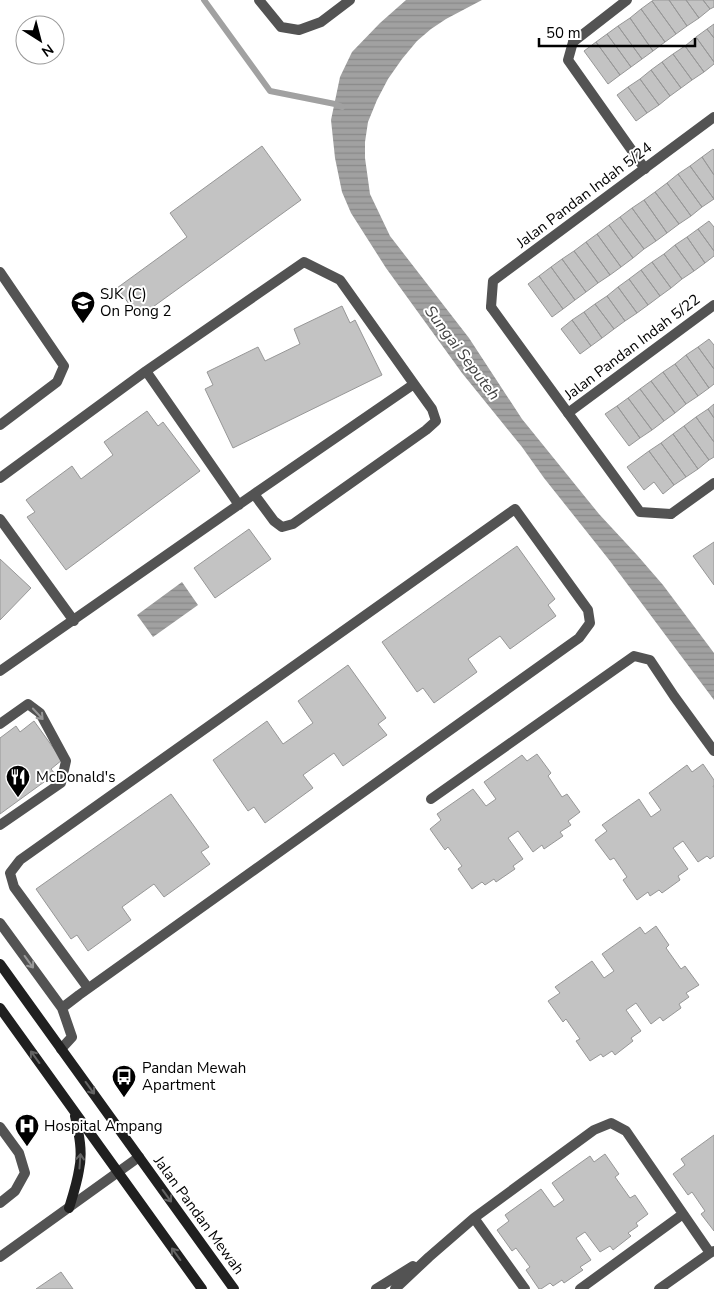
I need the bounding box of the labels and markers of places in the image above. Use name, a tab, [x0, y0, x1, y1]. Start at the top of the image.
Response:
place label: SJK (C) On Pong 2	[100, 284, 172, 321]
school or university icon: SJK (C) On Pong 2	[70, 290, 96, 324]
restaurant icon: McDonald's	[5, 764, 31, 798]
place label: McDonald's	[36, 767, 115, 787]
place label: Pandan Mewah Apartment	[142, 1058, 246, 1095]
bus stop icon: Pandan Mewah Apartment	[111, 1064, 137, 1098]
hospital icon: Hospital Ampang	[14, 1113, 40, 1147]
place label: Hospital Ampang	[44, 1116, 162, 1136]

